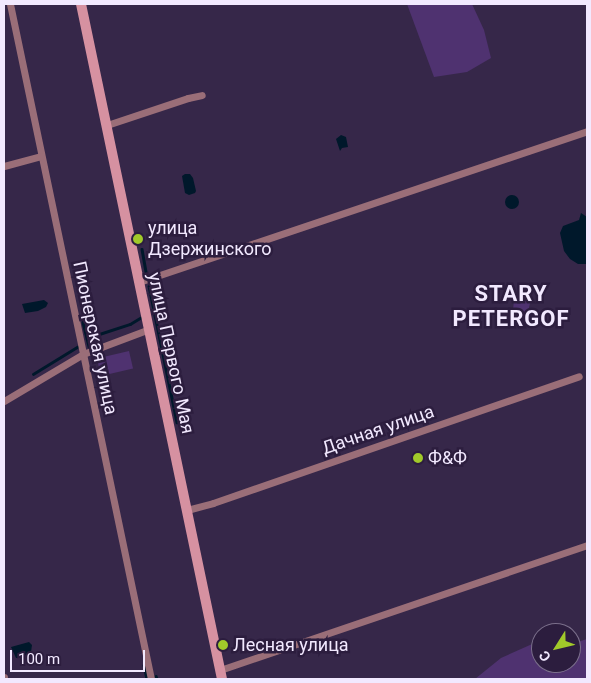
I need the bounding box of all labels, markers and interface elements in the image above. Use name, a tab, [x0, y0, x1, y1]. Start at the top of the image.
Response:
place label: улица Дзержинского	[148, 218, 272, 260]
marker: улица Дзержинского	[132, 233, 144, 245]
street label: Пионерская улица	[68, 259, 122, 417]
street label: улица Первого Мая	[143, 270, 199, 436]
district label: STARY PETERGOF	[451, 280, 571, 332]
street label: Дачная улица	[319, 401, 437, 459]
place label: Ф&Ф	[428, 447, 467, 469]
marker: Ф&Ф	[412, 452, 424, 464]
north arrow	[531, 623, 581, 673]
place label: Лесная улица	[233, 634, 349, 656]
marker: Лесная улица	[217, 639, 229, 651]
scale bar	[12, 640, 148, 672]
text: С	[536, 648, 554, 665]
text: 100 m	[18, 650, 60, 668]

